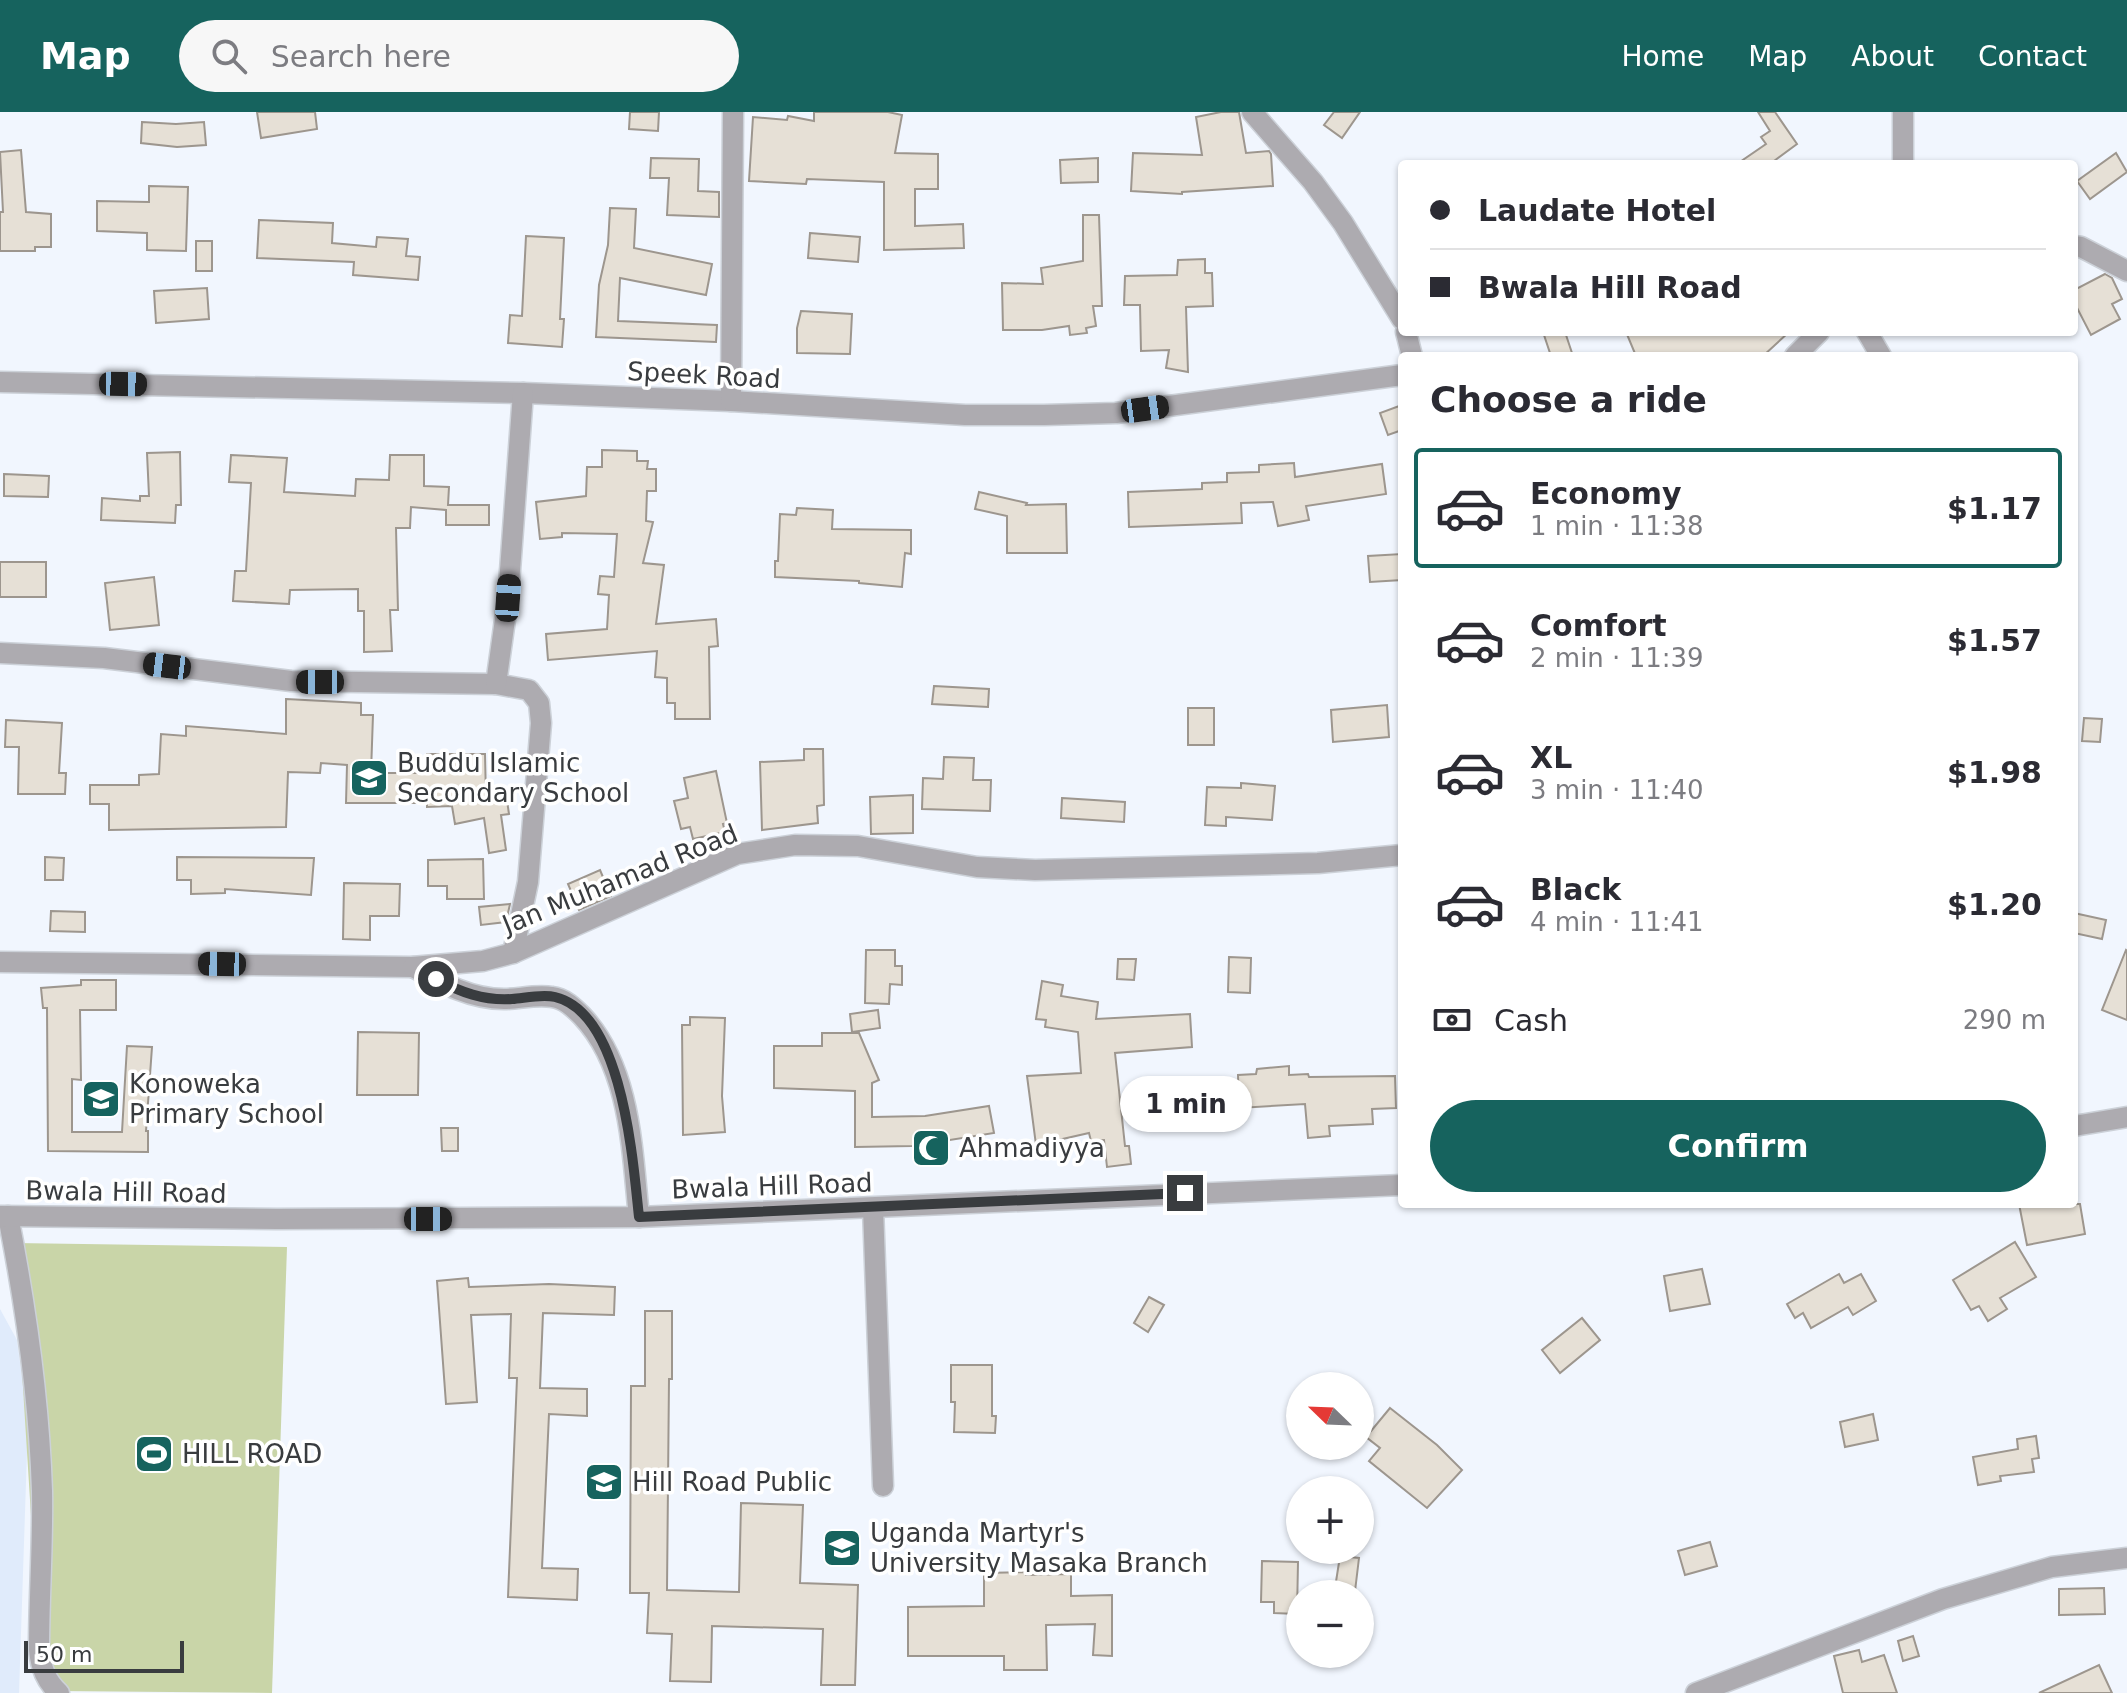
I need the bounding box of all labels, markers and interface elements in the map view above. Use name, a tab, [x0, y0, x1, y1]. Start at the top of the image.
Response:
search box	[179, 20, 739, 92]
text: Map	[40, 34, 131, 78]
icon: search	[207, 34, 251, 78]
text: Search here	[271, 39, 451, 74]
text: Home	[1621, 40, 1704, 73]
text: Map	[1748, 40, 1807, 73]
text: About	[1851, 40, 1934, 73]
text: Contact	[1978, 40, 2087, 73]
text: Laudate Hotel	[1478, 193, 1716, 228]
text: Bwala Hill Road	[1478, 270, 1742, 305]
street label: Speek Road	[627, 356, 781, 394]
car	[99, 372, 147, 396]
text: Choose a ride	[1430, 379, 1707, 420]
car	[1120, 394, 1170, 424]
icon: car	[1434, 472, 1506, 544]
text: Economy	[1530, 476, 1682, 511]
text: $1.17	[1947, 491, 2042, 526]
text: 1 min · 11:38	[1530, 511, 1704, 541]
car	[494, 573, 522, 623]
icon: car	[1434, 604, 1506, 676]
text: Comfort	[1530, 608, 1667, 643]
text: $1.57	[1947, 623, 2042, 658]
text: 2 min · 11:39	[1530, 643, 1704, 673]
car	[142, 651, 192, 681]
car	[296, 670, 344, 694]
icon: car	[1434, 736, 1506, 808]
text: XL	[1530, 740, 1572, 775]
place label: Buddu Islamic Secondary School	[397, 748, 629, 808]
text: $1.98	[1947, 755, 2042, 790]
school or university icon: Buddu Islamic Secondary School	[348, 757, 390, 799]
text: 3 min · 11:40	[1530, 775, 1704, 805]
street label: Jan Muhamad Road	[496, 818, 742, 941]
icon: car	[1434, 868, 1506, 940]
text: Black	[1530, 872, 1621, 907]
text: $1.20	[1947, 887, 2042, 922]
text: 4 min · 11:41	[1530, 907, 1704, 937]
car	[198, 952, 246, 976]
route start	[418, 961, 454, 997]
icon: cash	[1430, 998, 1474, 1042]
text: Cash	[1494, 1003, 1568, 1038]
text: 290 m	[1963, 1005, 2046, 1035]
place label: Konoweka Primary School	[129, 1069, 324, 1129]
callout: 1 min	[1119, 1077, 1251, 1133]
school or university icon: Konoweka Primary School	[80, 1078, 122, 1120]
text: 1 min	[1145, 1089, 1227, 1119]
button: Confirm	[1430, 1100, 2046, 1192]
mosque icon: Ahmadiyya	[910, 1127, 952, 1169]
place label: Ahmadiyya	[959, 1133, 1105, 1163]
street label: Bwala Hill Road	[671, 1167, 873, 1205]
street label: Bwala Hill Road	[25, 1175, 227, 1209]
route end	[1167, 1175, 1203, 1211]
car	[404, 1207, 452, 1231]
north arrow	[1286, 1372, 1374, 1460]
map controls	[1286, 1372, 1374, 1668]
sports icon: HILL ROAD	[133, 1433, 175, 1475]
place label: HILL ROAD	[182, 1439, 322, 1469]
school or university icon: Hill Road Public	[583, 1461, 625, 1503]
place label: Hill Road Public	[632, 1467, 832, 1497]
button: +	[1286, 1476, 1374, 1564]
place label: Uganda Martyr's University Masaka Branch	[870, 1518, 1208, 1578]
school or university icon: Uganda Martyr's University Masaka Branch	[821, 1527, 863, 1569]
button: −	[1286, 1580, 1374, 1668]
scale bar	[24, 1637, 184, 1673]
text: 50 m	[36, 1642, 92, 1667]

